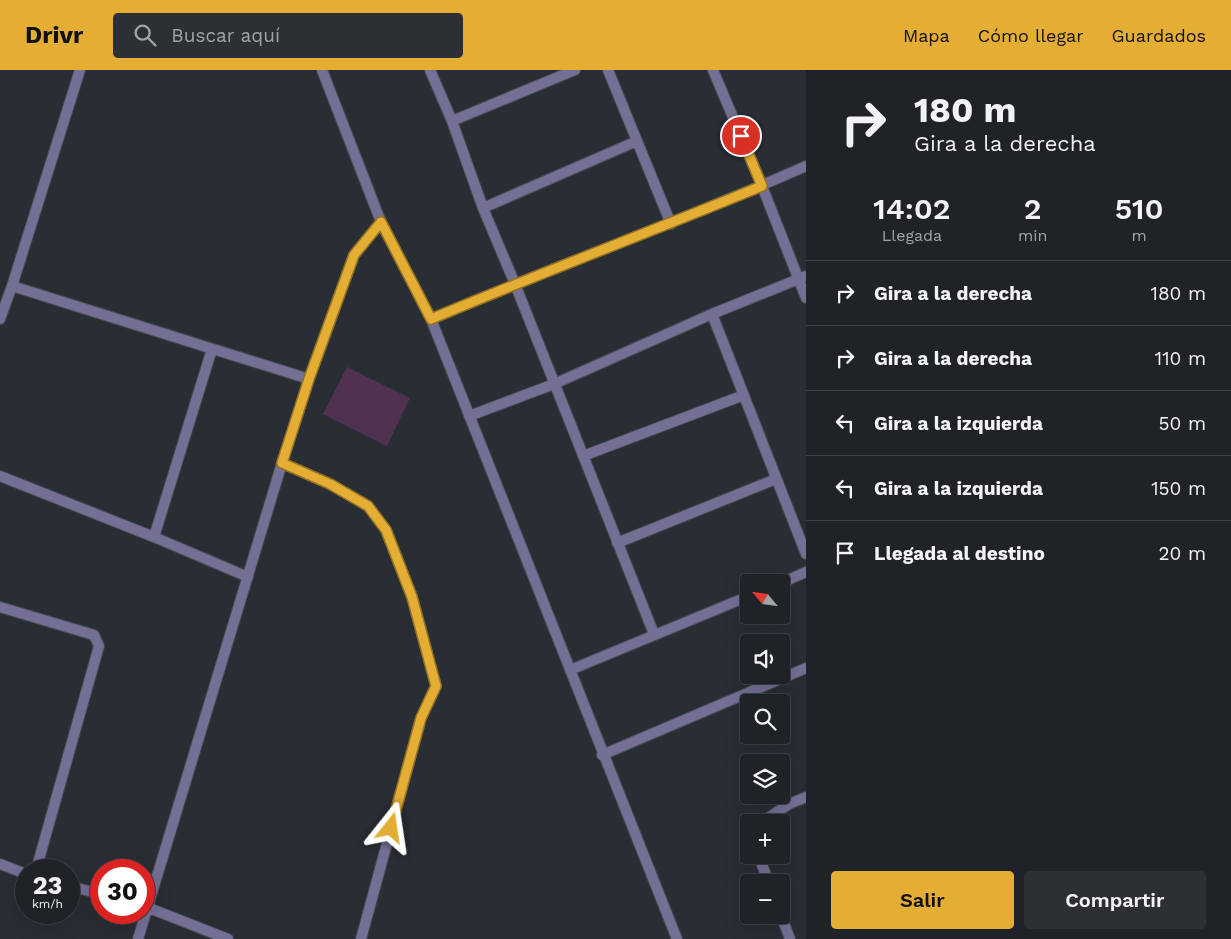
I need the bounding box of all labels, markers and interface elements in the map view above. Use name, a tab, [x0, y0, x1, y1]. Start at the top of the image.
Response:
search box	[113, 13, 463, 58]
text: Drivr	[25, 21, 83, 49]
icon: search	[131, 21, 159, 49]
text: Buscar aquí	[171, 24, 280, 47]
text: Mapa	[903, 25, 950, 46]
text: Cómo llegar	[978, 25, 1084, 46]
text: Guardados	[1112, 25, 1206, 46]
text: 180 m	[914, 89, 1017, 131]
icon: right	[831, 90, 896, 155]
pin	[720, 115, 762, 157]
icon: arrive	[727, 122, 755, 150]
text: Gira a la derecha	[914, 131, 1096, 156]
text: 14:02	[873, 191, 951, 226]
text: 2	[1024, 191, 1041, 226]
text: 510	[1115, 191, 1164, 226]
text: Llegada	[882, 226, 942, 245]
text: min	[1018, 226, 1047, 245]
text: m	[1132, 226, 1147, 245]
icon: right	[831, 279, 859, 307]
text: Gira a la derecha	[874, 282, 1032, 305]
text: 180 m	[1150, 282, 1206, 305]
icon: right	[831, 344, 859, 372]
text: Gira a la derecha	[874, 347, 1032, 370]
text: 110 m	[1155, 347, 1206, 370]
icon: left	[831, 409, 859, 437]
text: Gira a la izquierda	[874, 412, 1043, 435]
text: 50 m	[1159, 412, 1206, 435]
icon: left	[831, 474, 859, 502]
text: Gira a la izquierda	[874, 477, 1043, 500]
text: 150 m	[1151, 477, 1206, 500]
icon: arrive	[831, 539, 859, 567]
text: Llegada al destino	[874, 542, 1045, 565]
text: 20 m	[1159, 542, 1206, 565]
north arrow	[740, 574, 790, 624]
map controls	[740, 574, 790, 924]
button: sound	[740, 634, 790, 684]
button: search	[740, 694, 790, 744]
button: layers	[740, 754, 790, 804]
position arrow	[364, 801, 416, 853]
button: +	[740, 814, 790, 864]
speed limit sign: 30	[90, 859, 155, 924]
text: 23	[33, 871, 62, 900]
button: Salir	[831, 871, 1014, 929]
button: Compartir	[1024, 871, 1206, 929]
button: −	[740, 874, 790, 924]
text: km/h	[32, 897, 63, 911]

